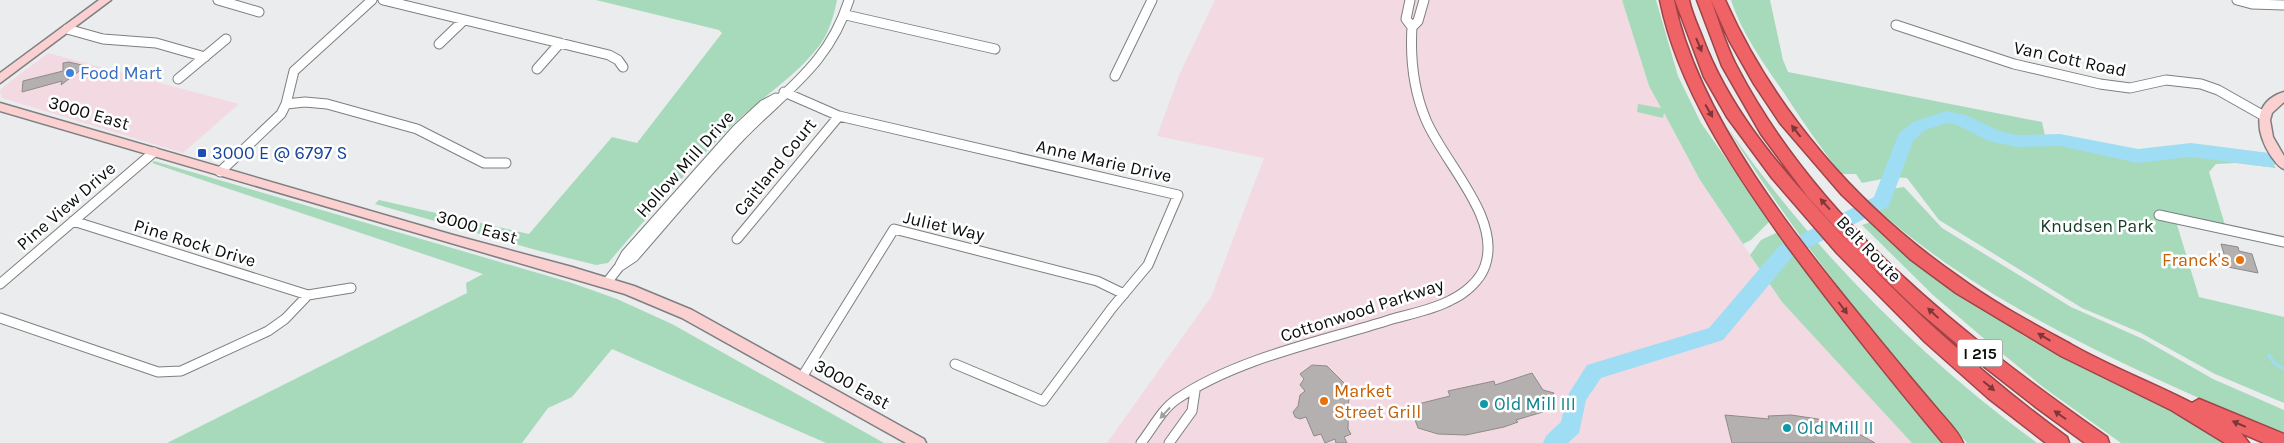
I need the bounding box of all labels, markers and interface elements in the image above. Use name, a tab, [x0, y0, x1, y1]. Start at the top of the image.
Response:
street label: Van Cott Road	[2012, 36, 2128, 82]
one-way arrow	[1696, 38, 1704, 52]
place label: Food Mart	[80, 62, 162, 84]
marker: Food Mart	[64, 67, 76, 79]
street label: 3000 East	[46, 91, 132, 135]
one-way arrow	[1705, 103, 1713, 118]
street label: Hollow Mill Drive	[631, 106, 739, 222]
street label: Caitland Court	[729, 114, 821, 220]
one-way arrow	[1791, 125, 1802, 138]
street label: Anne Marie Drive	[1034, 135, 1174, 187]
place label: 3000 E @ 6797 S	[212, 142, 347, 164]
marker: 3000 E @ 6797 S	[196, 147, 208, 159]
street label: Pine View Drive	[12, 157, 120, 255]
one-way arrow	[1819, 197, 1830, 210]
street label: 3000 East	[434, 205, 520, 249]
street label: Juliet Way	[901, 206, 987, 246]
street label: Belt Route	[1832, 211, 1906, 287]
street label: Pine Rock Drive	[131, 214, 259, 272]
park label: Knudsen Park	[2040, 215, 2154, 237]
place label: Franck's	[2162, 249, 2230, 271]
marker: Franck's	[2234, 254, 2246, 266]
street label: Cottonwood Parkway	[1277, 273, 1447, 347]
one-way arrow	[1837, 301, 1848, 314]
one-way arrow	[1928, 307, 1940, 319]
one-way arrow	[2037, 332, 2050, 341]
road number: I 215	[1958, 339, 2002, 366]
street label: 3000 East	[810, 354, 894, 414]
place label: Market Street Grill	[1334, 380, 1421, 423]
one-way arrow	[1982, 381, 1995, 392]
place label: Old Mill III	[1494, 393, 1576, 415]
marker: Market Street Grill	[1318, 395, 1330, 407]
marker: Old Mill III	[1478, 398, 1490, 410]
one-way arrow	[1159, 406, 1171, 418]
one-way arrow	[2053, 410, 2066, 420]
place label: Old Mill II	[1797, 417, 1874, 439]
one-way arrow	[2231, 420, 2246, 428]
marker: Old Mill II	[1781, 422, 1793, 434]

